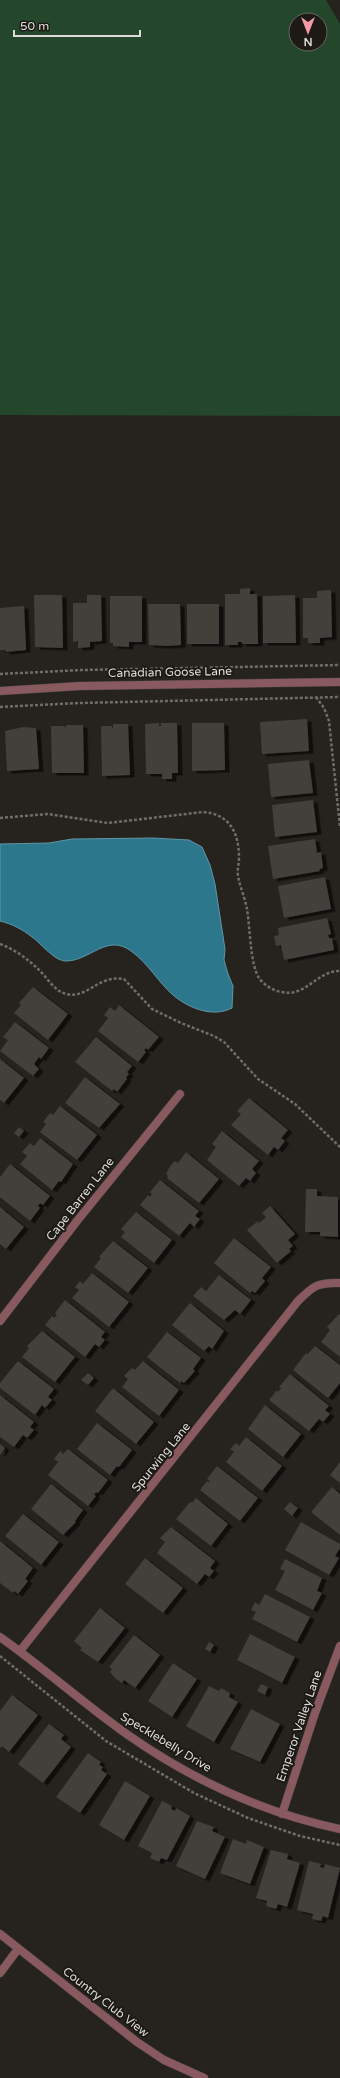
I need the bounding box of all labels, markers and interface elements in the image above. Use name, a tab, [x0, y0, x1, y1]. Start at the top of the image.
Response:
scale bar	[14, 12, 140, 38]
north arrow	[288, 12, 328, 52]
text: 50 m	[20, 19, 49, 33]
text: N	[304, 35, 312, 48]
street label: Canadian Goose Lane	[108, 664, 232, 680]
street label: Cape Barren Lane	[43, 1154, 117, 1243]
street label: Spurwing Lane	[129, 1419, 193, 1494]
street label: Emperor Valley Lane	[273, 1668, 325, 1784]
street label: Specklebelly Drive	[118, 1709, 214, 1775]
street label: Country Club View	[60, 1964, 152, 2040]

